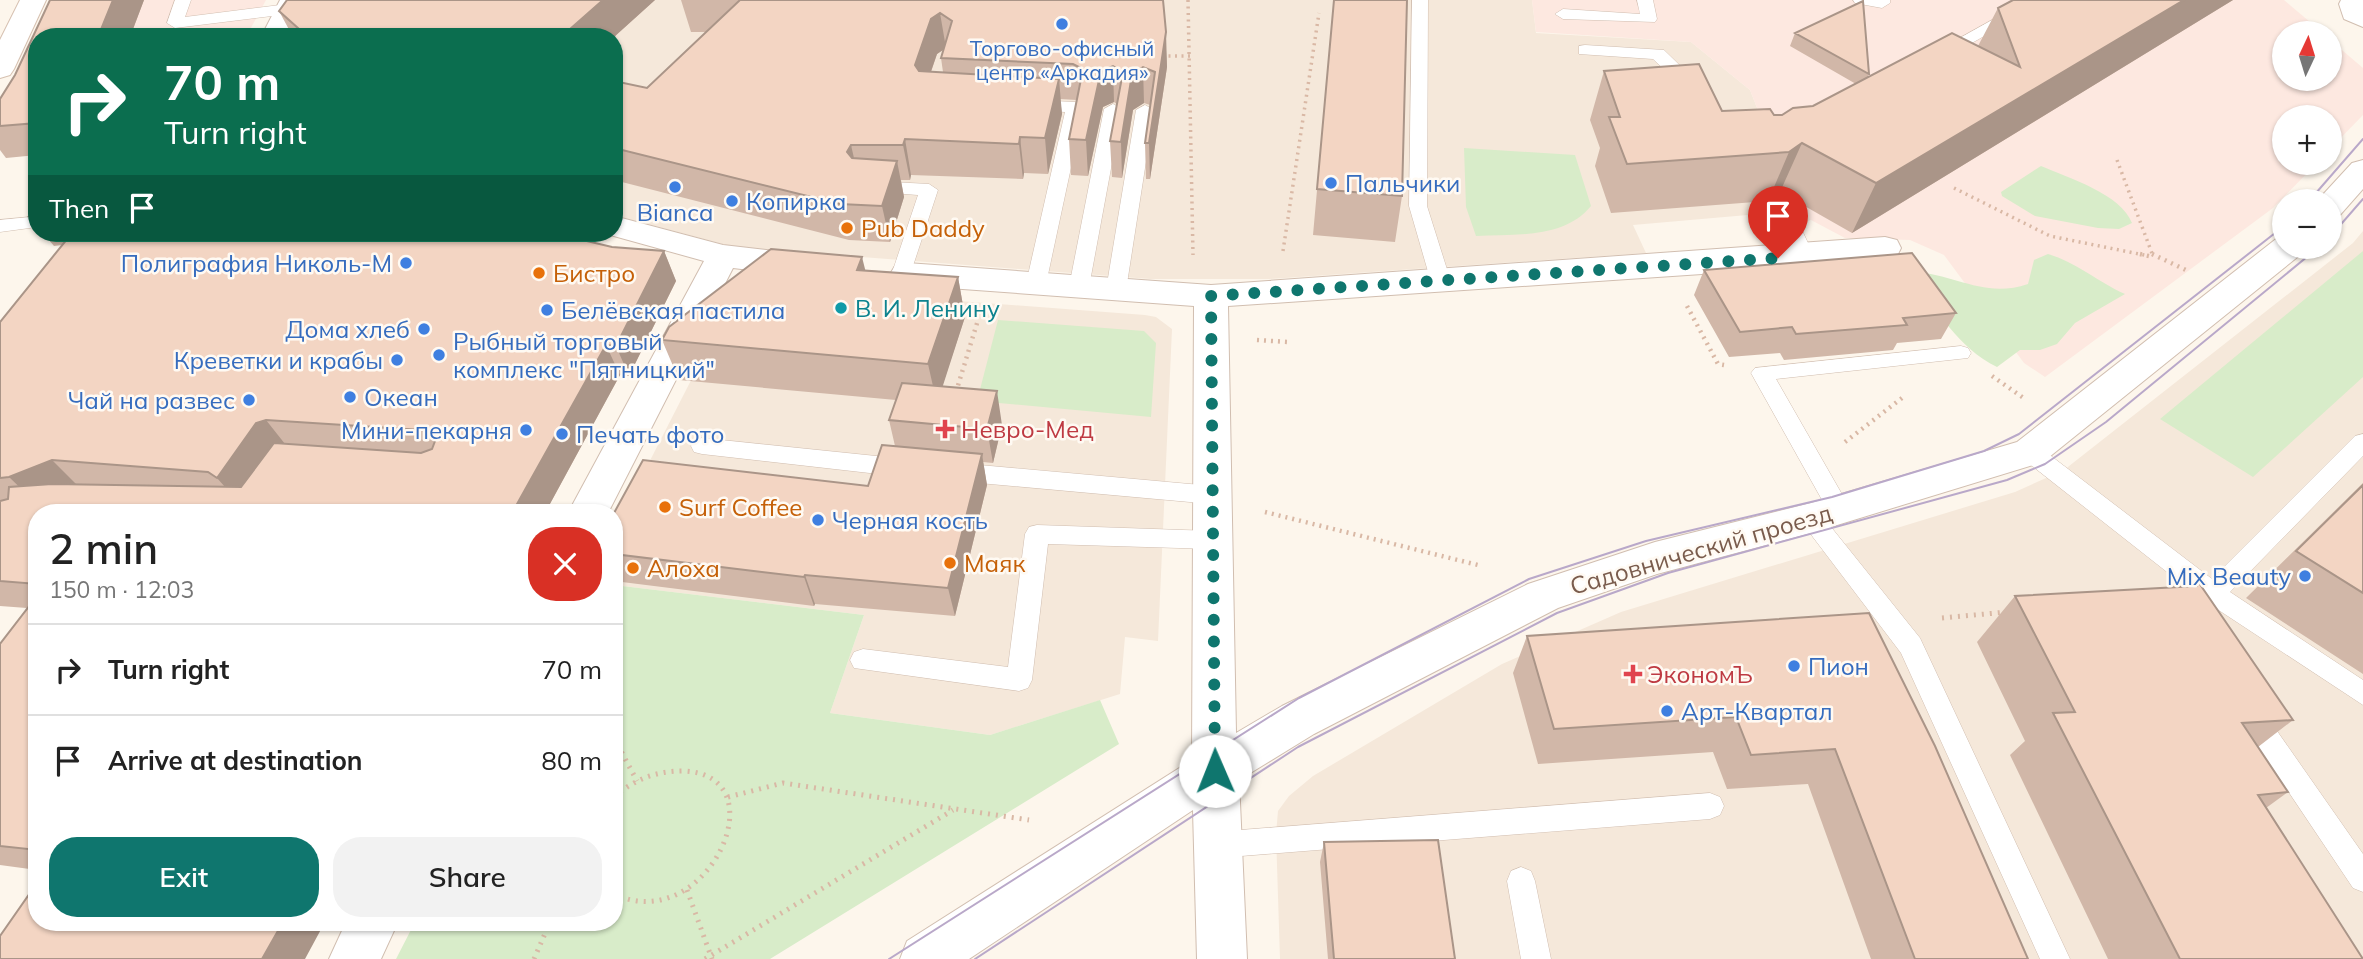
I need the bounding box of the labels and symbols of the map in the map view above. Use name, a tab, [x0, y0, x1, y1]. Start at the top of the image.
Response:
marker: Торгово-офисный центр «Аркадия»	[1054, 16, 1070, 32]
north arrow	[2272, 21, 2342, 91]
place label: Торгово-офисный центр «Аркадия»	[970, 35, 1154, 85]
place label: Пальчики	[1345, 168, 1460, 198]
marker: Пальчики	[1323, 175, 1339, 191]
marker: Bianca	[667, 179, 683, 195]
place label: Копирка	[746, 186, 846, 216]
pin	[1748, 186, 1808, 258]
marker: Копирка	[724, 193, 740, 209]
place label: Bianca	[637, 197, 713, 227]
place label: Pub Daddy	[861, 213, 985, 243]
marker: Pub Daddy	[839, 220, 855, 236]
place label: Полиграфия Николь-М	[121, 248, 392, 278]
marker: Полиграфия Николь-М	[398, 255, 414, 271]
place label: Бистро	[553, 258, 635, 288]
marker: Бистро	[531, 265, 547, 281]
place label: В. И. Ленину	[855, 293, 1000, 323]
place label: Белёвская пастила	[561, 295, 785, 325]
marker: В. И. Ленину	[833, 300, 849, 316]
marker: Белёвская пастила	[539, 302, 555, 318]
place label: Дома хлеб	[285, 314, 410, 344]
marker: Дома хлеб	[416, 321, 432, 337]
place label: Рыбный торговый комплекс "Пятницкий"	[453, 326, 715, 384]
place label: Креветки и крабы	[174, 345, 383, 375]
marker: Рыбный торговый комплекс "Пятницкий"	[431, 347, 447, 363]
marker: Креветки и крабы	[389, 352, 405, 368]
place label: Океан	[364, 382, 438, 412]
place label: Чай на развес	[68, 385, 235, 415]
marker: Океан	[342, 389, 358, 405]
marker: Чай на развес	[241, 392, 257, 408]
place label: Невро-Мед	[961, 414, 1094, 444]
place label: Мини-пекарня	[341, 415, 512, 445]
place label: Печать фото	[576, 419, 725, 449]
marker: Невро-Мед	[935, 419, 955, 439]
marker: Мини-пекарня	[518, 422, 534, 438]
marker: Печать фото	[554, 426, 570, 442]
place label: Surf Coffee	[679, 492, 802, 522]
street label: Садовнический проезд	[1567, 497, 1835, 601]
marker: Surf Coffee	[657, 499, 673, 515]
place label: Черная кость	[832, 505, 988, 535]
marker: Черная кость	[810, 512, 826, 528]
place label: Маяк	[964, 548, 1025, 578]
place label: Алоха	[647, 553, 720, 583]
marker: Маяк	[942, 555, 958, 571]
marker: Алоха	[625, 560, 641, 576]
place label: Mix Beauty	[2167, 561, 2291, 591]
marker: Mix Beauty	[2297, 568, 2313, 584]
place label: Пион	[1808, 651, 1869, 681]
marker: Пион	[1786, 658, 1802, 674]
place label: ЭкономЪ	[1647, 659, 1753, 689]
marker: ЭкономЪ	[1625, 666, 1641, 682]
place label: Арт-Квартал	[1681, 696, 1833, 726]
marker: Арт-Квартал	[1659, 703, 1675, 719]
position arrow	[1178, 734, 1252, 808]

